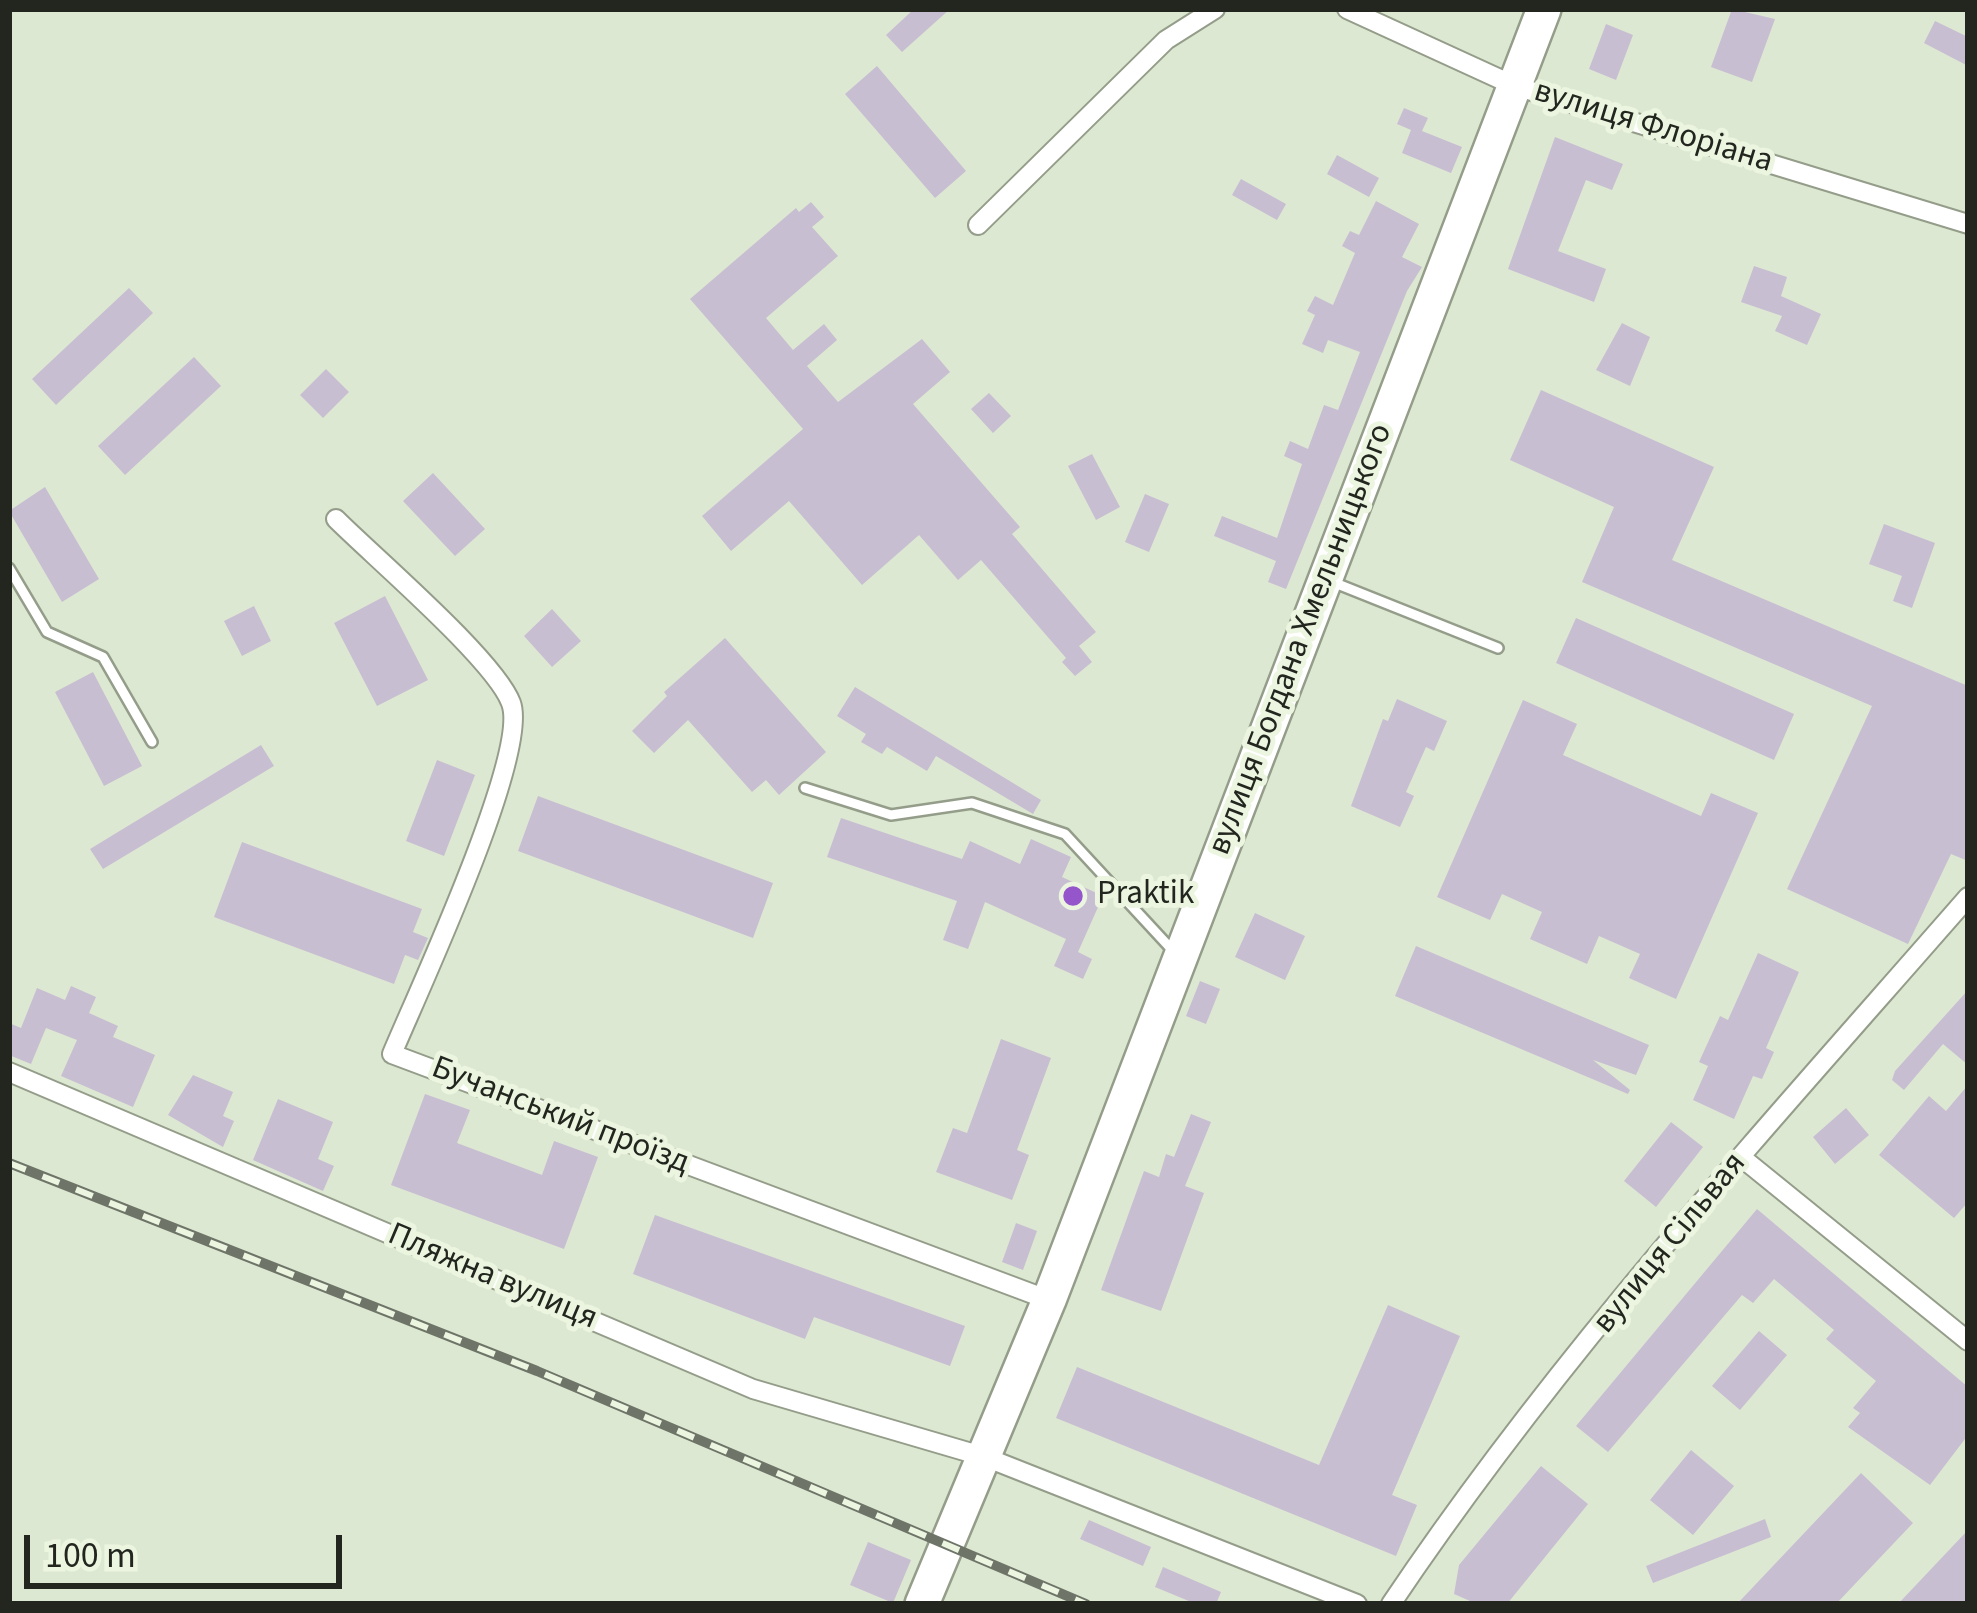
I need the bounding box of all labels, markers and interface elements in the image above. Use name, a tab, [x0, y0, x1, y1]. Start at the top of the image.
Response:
street label: вулиця Флоріана	[1529, 73, 1777, 183]
street label: вулиця Богдана Хмельницького	[1201, 419, 1403, 861]
place label: Praktik	[1097, 876, 1194, 916]
marker: Praktik	[1060, 883, 1086, 909]
street label: Бучанський проїзд	[426, 1050, 694, 1184]
street label: вулиця Сільвая	[1586, 1146, 1756, 1342]
street label: Пляжна вулиця	[381, 1216, 603, 1340]
scale bar	[30, 1511, 348, 1585]
text: 100 m	[45, 1530, 136, 1581]

